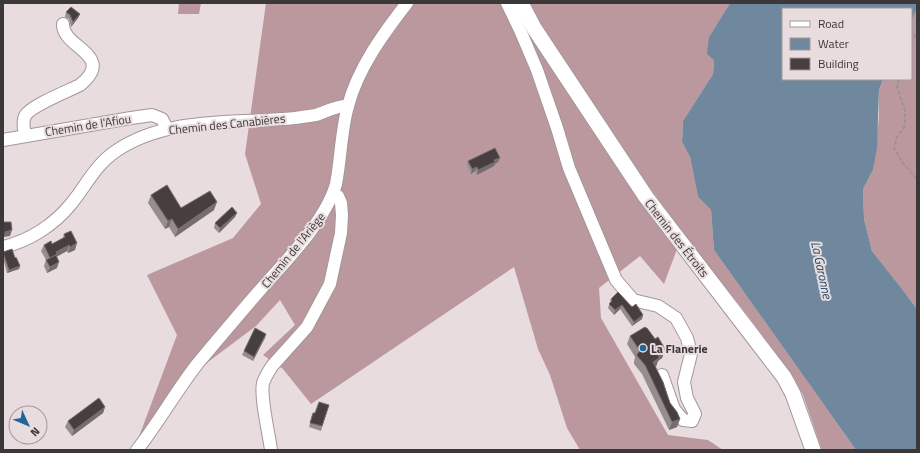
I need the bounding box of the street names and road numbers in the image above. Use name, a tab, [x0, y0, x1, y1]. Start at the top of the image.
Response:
street label: Chemin des Canabières	[168, 108, 287, 140]
street label: Chemin de l'Afiou	[44, 109, 132, 141]
street label: Chemin des Étroits	[640, 195, 714, 282]
street label: Chemin de l'Ariège	[256, 208, 330, 292]

